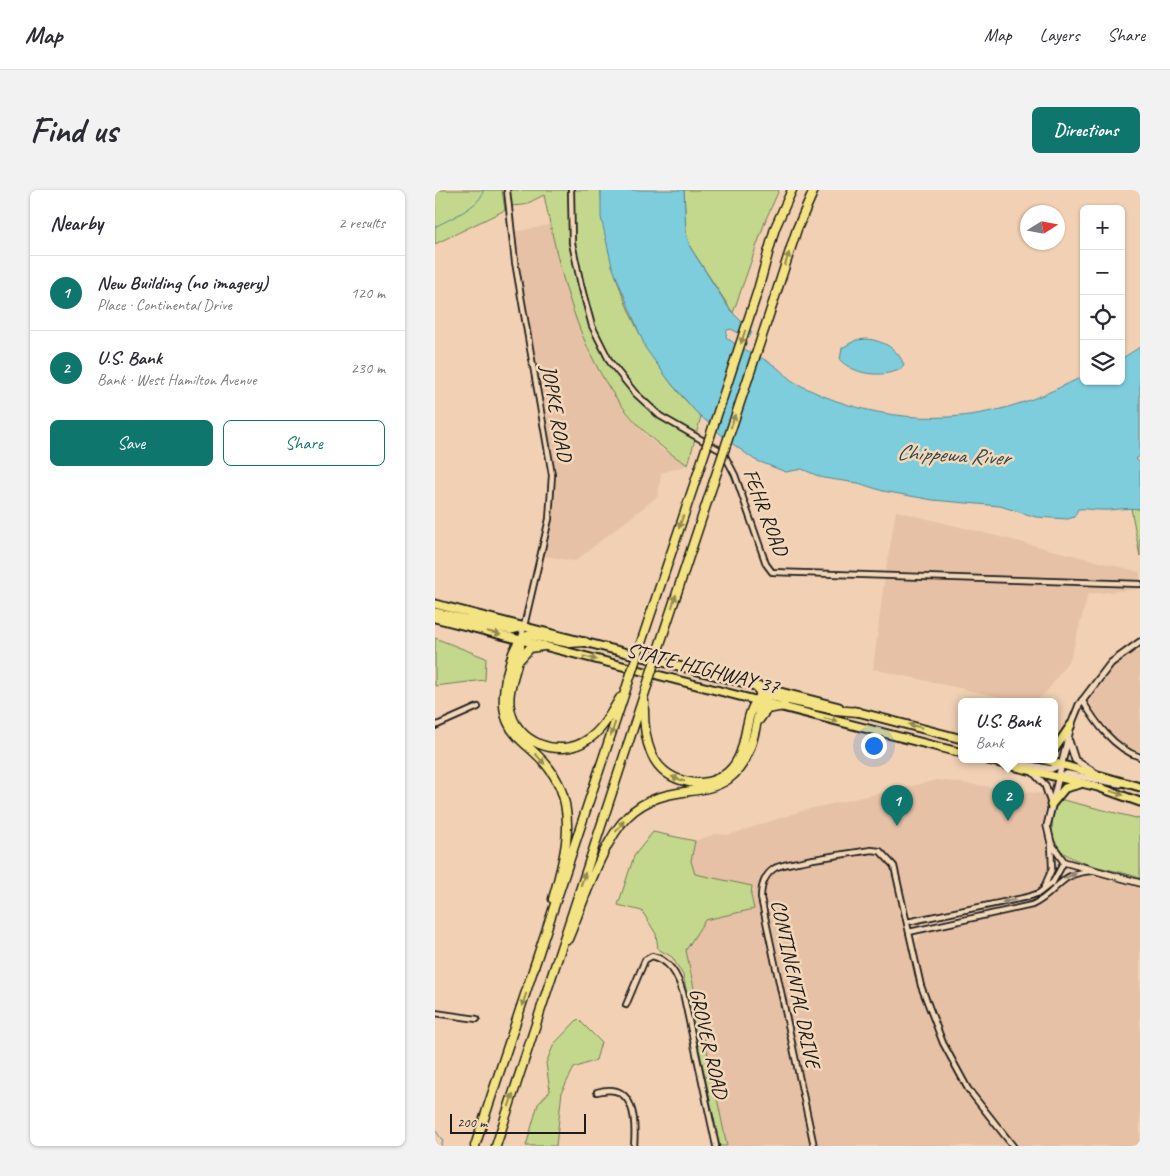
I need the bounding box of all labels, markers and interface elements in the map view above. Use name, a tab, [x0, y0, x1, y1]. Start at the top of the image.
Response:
text: Map	[25, 20, 62, 50]
text: Map	[984, 24, 1012, 46]
text: Layers	[1040, 24, 1079, 46]
text: Share	[1107, 24, 1145, 46]
button: Directions	[1032, 107, 1140, 153]
text: Find us	[30, 108, 117, 153]
north arrow	[1020, 205, 1065, 250]
map controls	[1080, 205, 1125, 385]
button: +	[1080, 205, 1125, 250]
text: Nearby	[50, 210, 103, 236]
text: 2 results	[338, 213, 385, 233]
button: −	[1080, 250, 1125, 295]
one-way arrow	[783, 252, 791, 267]
text: New Building (no imagery)	[97, 271, 268, 295]
text: 1	[62, 283, 70, 303]
text: 120 m	[351, 283, 385, 303]
text: Place · Continental Drive	[97, 295, 232, 315]
button: locate	[1080, 295, 1125, 340]
one-way arrow	[739, 329, 746, 344]
button: layers	[1080, 340, 1125, 385]
text: U.S. Bank	[97, 346, 162, 370]
text: 2	[62, 358, 70, 378]
text: 230 m	[351, 358, 385, 378]
street label: JOPKE ROAD	[536, 362, 579, 465]
text: Bank · West Hamilton Avenue	[97, 370, 256, 390]
one-way arrow	[730, 414, 738, 429]
button: Save	[50, 420, 213, 466]
button: Share	[223, 420, 385, 466]
water label: Chippewa River	[896, 438, 1014, 472]
street label: FEHR ROAD	[738, 465, 795, 561]
one-way arrow	[677, 515, 684, 530]
one-way arrow	[671, 593, 679, 608]
one-way arrow	[486, 629, 501, 637]
street label: STATE HIGHWAY 37	[624, 636, 784, 700]
one-way arrow	[582, 654, 597, 662]
popup	[958, 698, 1058, 763]
text: U.S. Bank	[976, 709, 1040, 733]
one-way arrow	[823, 716, 838, 724]
one-way arrow	[609, 722, 617, 737]
one-way arrow	[907, 722, 922, 730]
your location	[861, 733, 887, 759]
text: Bank	[976, 733, 1004, 753]
one-way arrow	[534, 753, 546, 765]
one-way arrow	[670, 775, 685, 783]
pin: 2	[992, 780, 1024, 821]
pin: 1	[881, 785, 913, 826]
one-way arrow	[1110, 789, 1125, 797]
one-way arrow	[615, 820, 625, 833]
one-way arrow	[580, 871, 588, 886]
one-way arrow	[1063, 872, 1077, 880]
street label: CONTINENTAL DRIVE	[765, 897, 827, 1073]
one-way arrow	[1001, 897, 1016, 905]
street label: GROVER ROAD	[684, 985, 735, 1102]
one-way arrow	[520, 992, 527, 1007]
one-way arrow	[508, 1092, 515, 1107]
scale bar	[450, 1111, 586, 1134]
text: 200 m	[457, 1114, 487, 1131]

